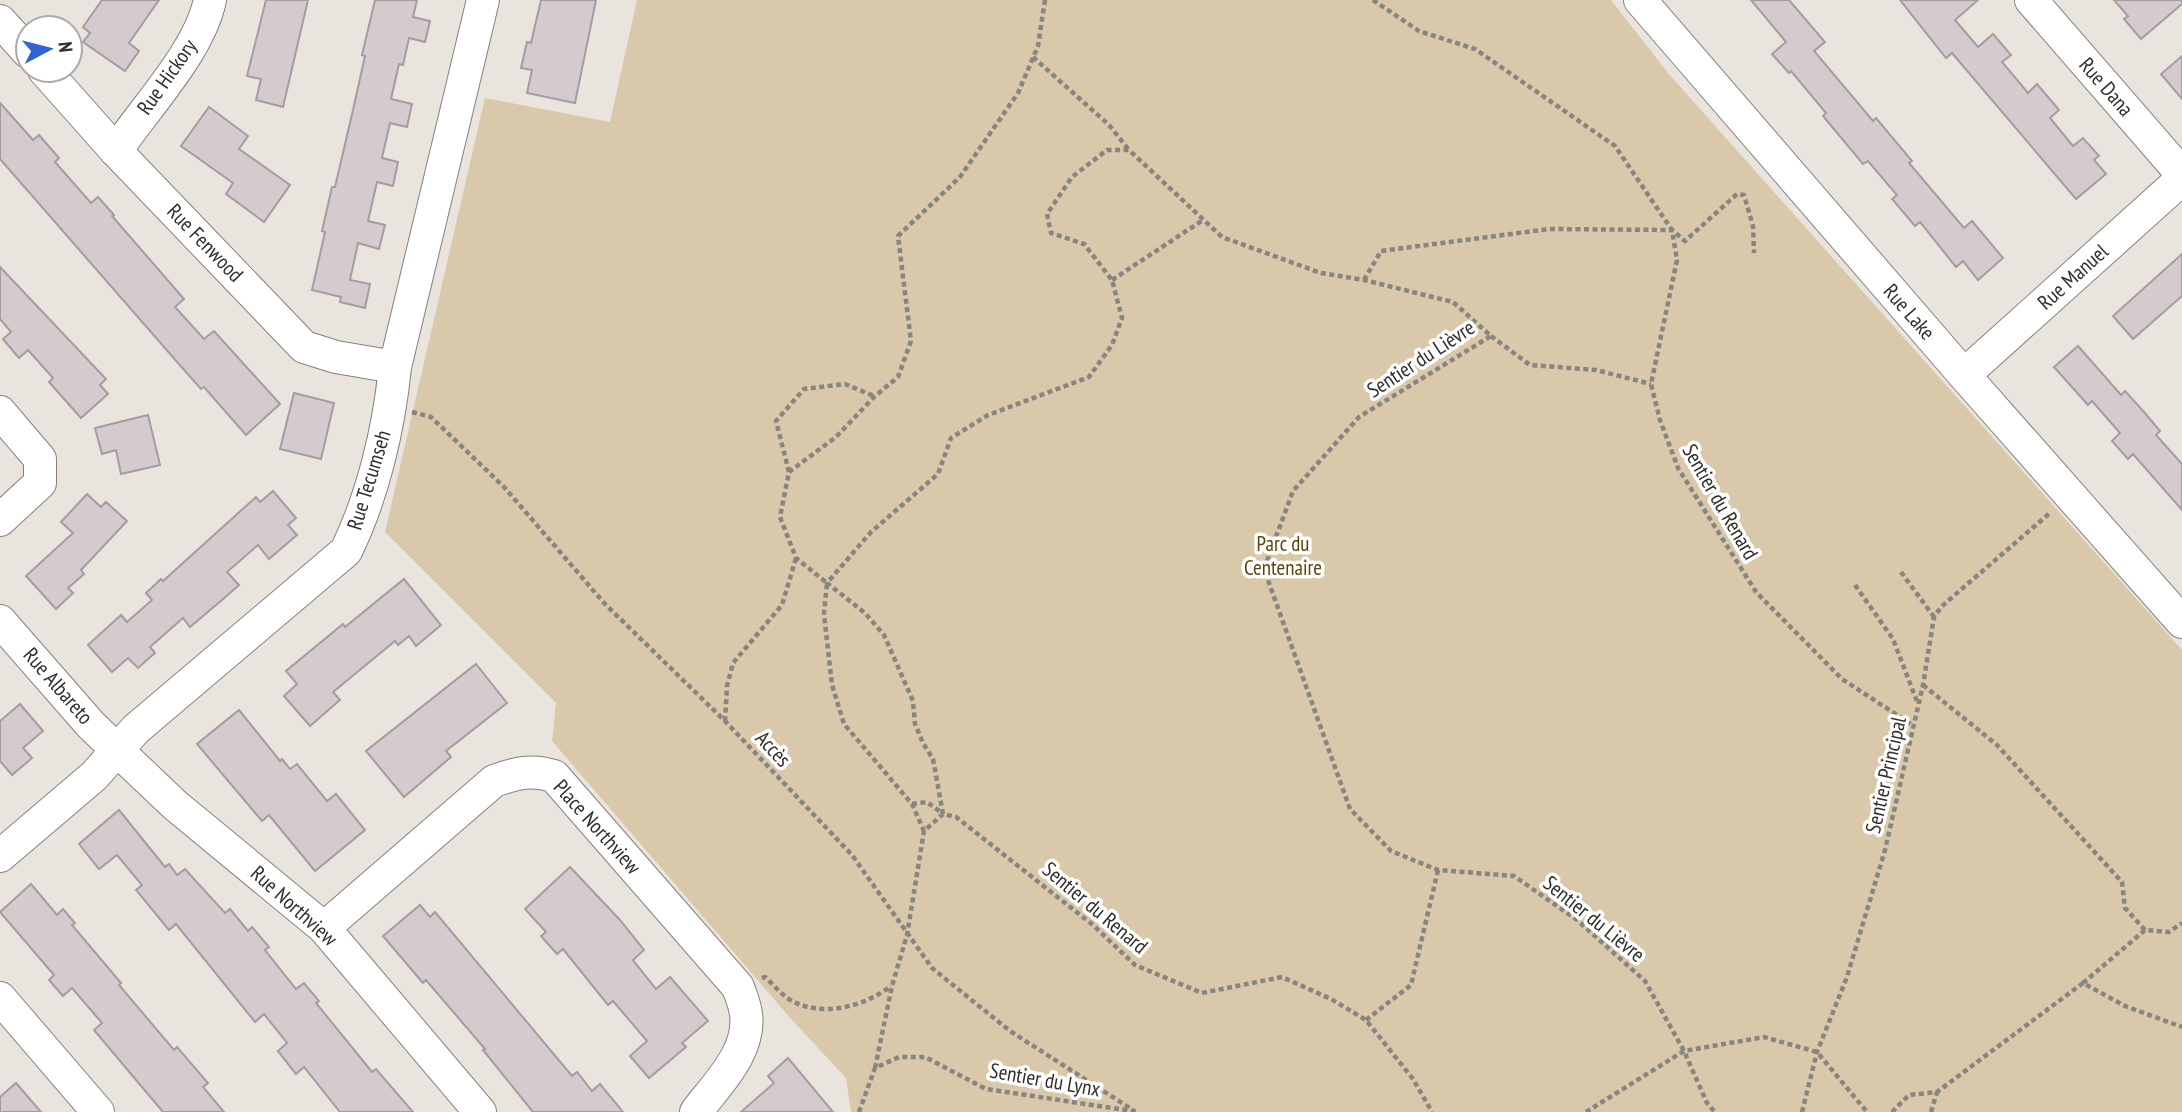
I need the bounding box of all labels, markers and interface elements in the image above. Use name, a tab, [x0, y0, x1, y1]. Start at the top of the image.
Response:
north arrow	[14, 14, 84, 84]
street label: Rue Hickory	[131, 34, 202, 120]
text: N	[53, 40, 78, 53]
street label: Rue Dana	[2073, 52, 2139, 122]
street label: Rue Fenwood	[161, 198, 249, 287]
street label: Rue Manuel	[2032, 238, 2114, 315]
street label: Rue Lake	[1878, 278, 1941, 345]
street label: Sentier du Lièvre	[1362, 314, 1480, 403]
street label: Rue Tecumseh	[341, 427, 396, 533]
street label: Sentier du Renard	[1676, 439, 1764, 564]
park label: Parc du Centenaire	[1244, 530, 1322, 581]
street label: Rue Albareto	[18, 642, 99, 730]
street label: Sentier Principal	[1859, 714, 1912, 836]
street label: Accès	[750, 725, 797, 772]
street label: Place Northview	[548, 774, 647, 880]
street label: Sentier du Renard	[1037, 856, 1153, 959]
street label: Rue Northview	[245, 860, 344, 952]
street label: Sentier du Lièvre	[1538, 869, 1651, 968]
street label: Sentier du Lynx	[988, 1057, 1103, 1103]

